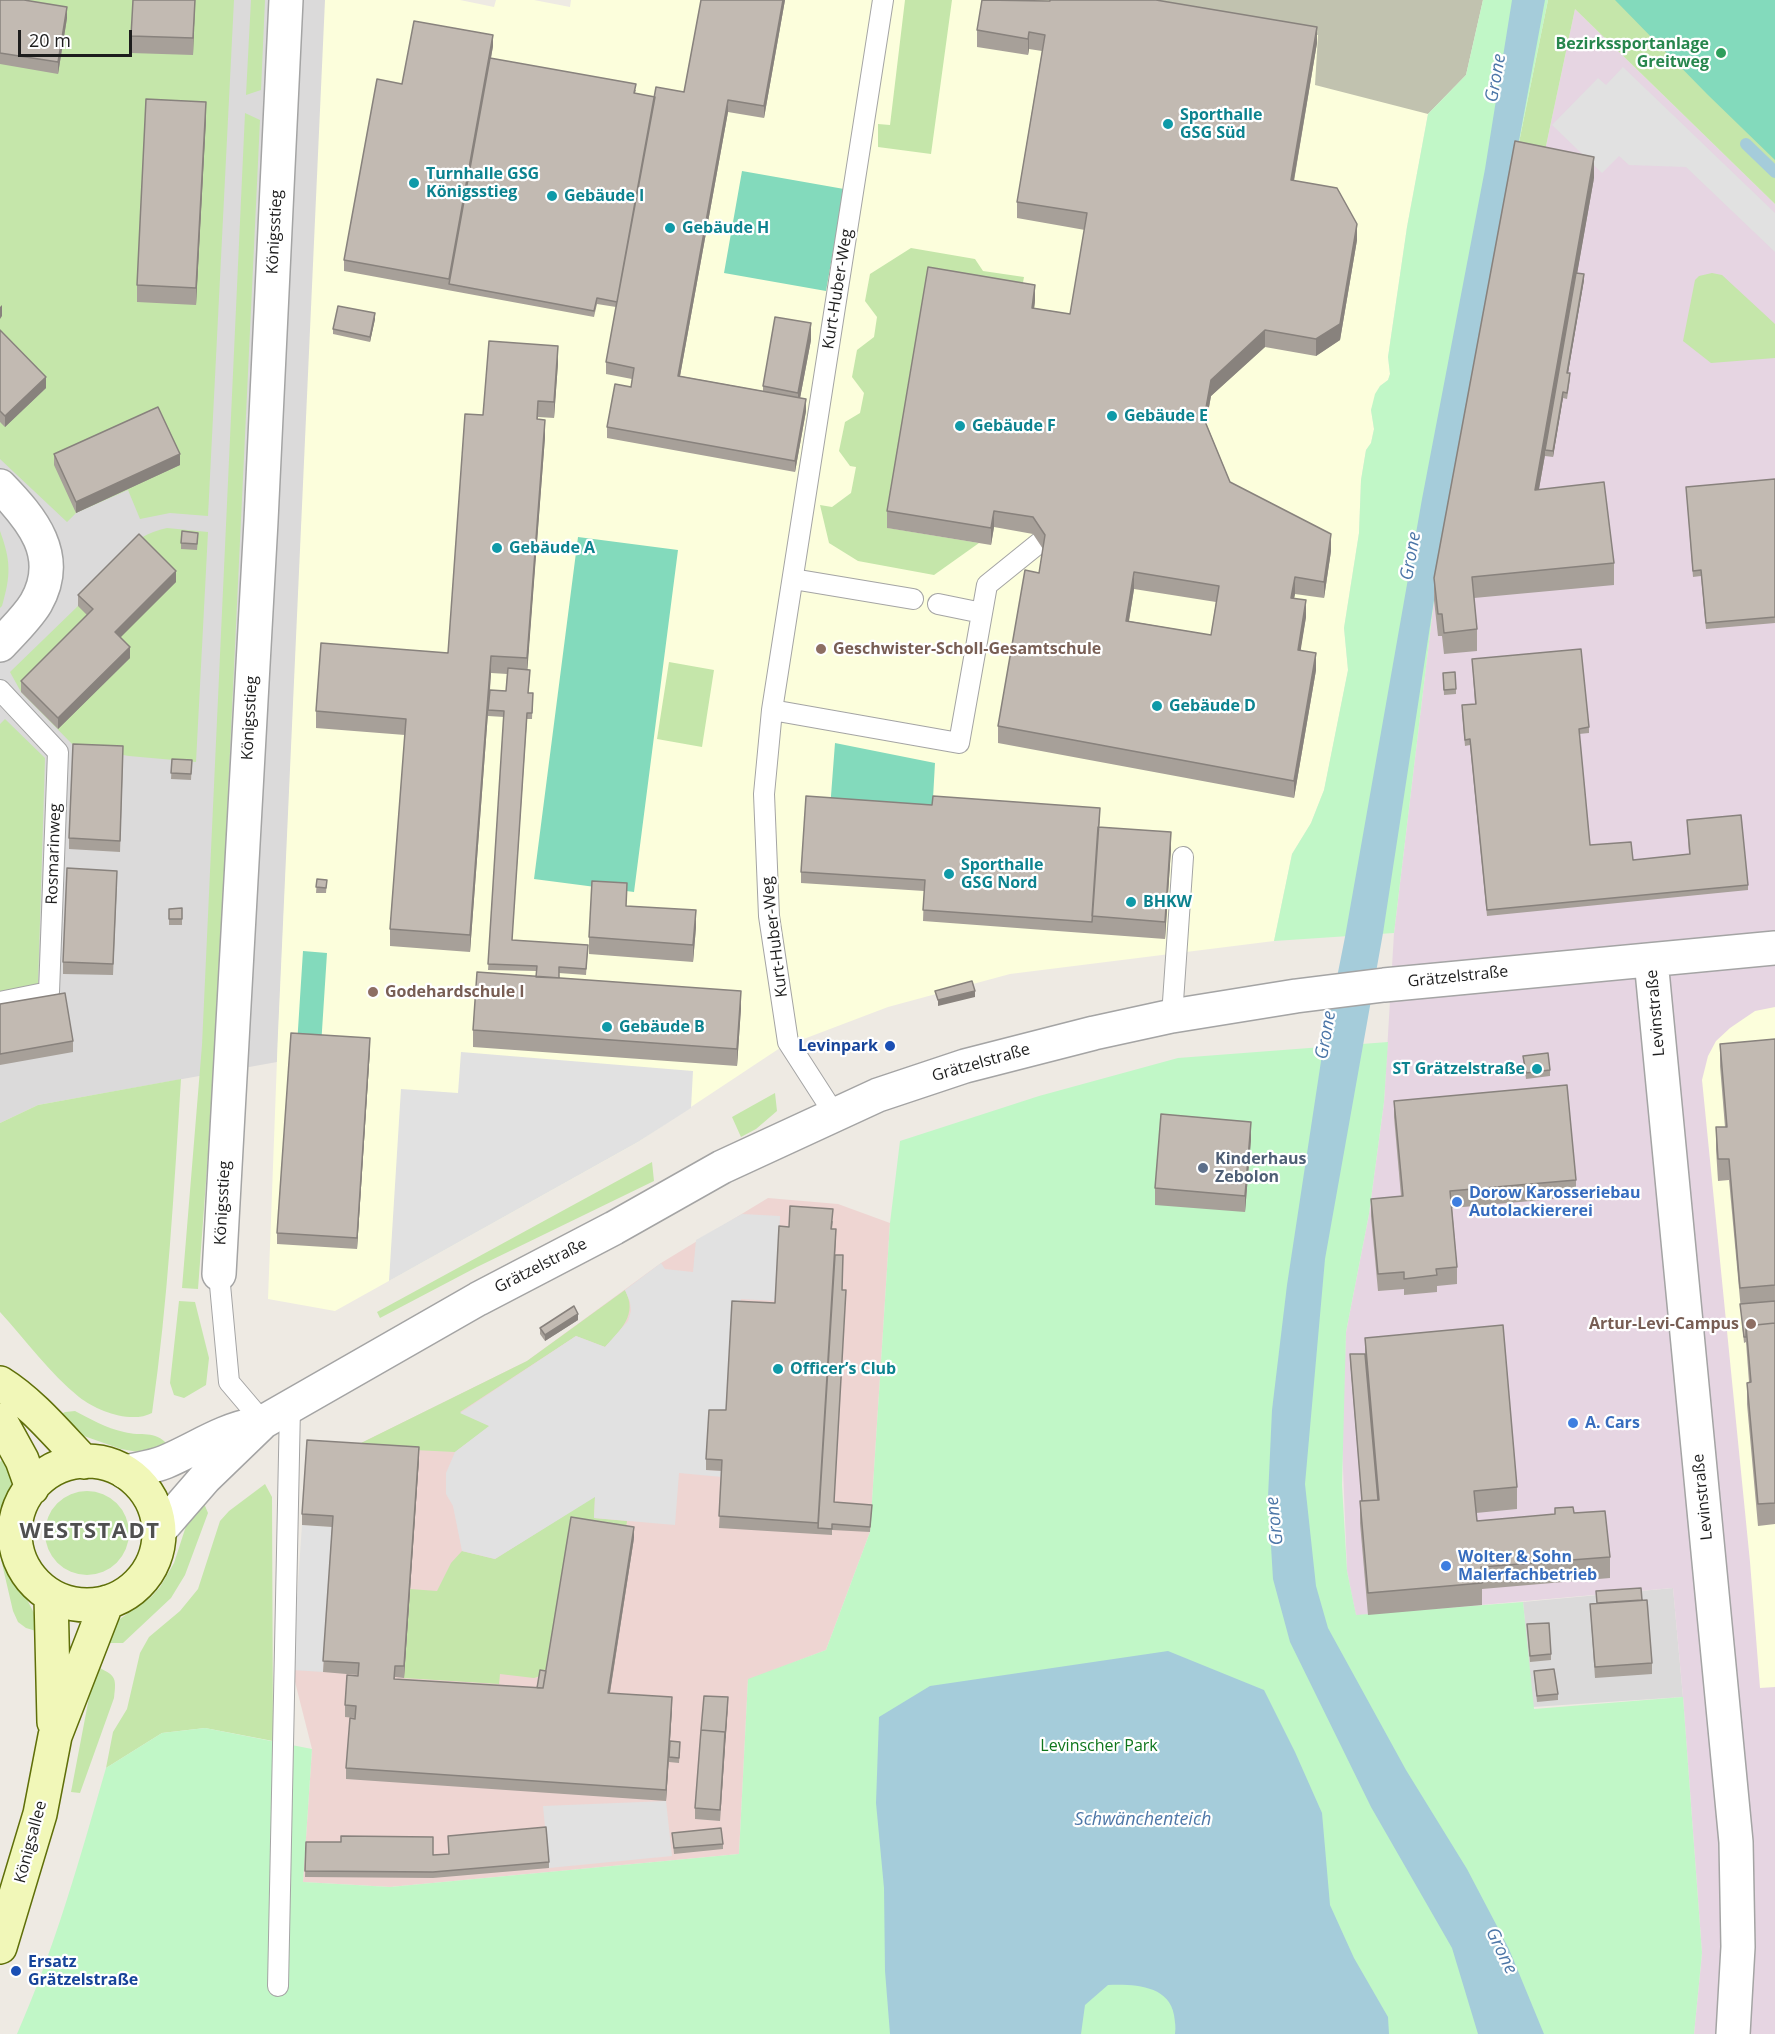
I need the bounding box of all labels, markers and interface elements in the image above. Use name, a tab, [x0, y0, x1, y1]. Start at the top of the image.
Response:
scale bar	[21, 18, 135, 56]
text: 20 m	[29, 28, 71, 52]
place label: Bezirkssportanlage Greitweg	[1556, 34, 1709, 72]
marker: Bezirkssportanlage Greitweg	[1714, 46, 1728, 60]
water label: Grone	[1481, 52, 1511, 104]
place label: Sporthalle GSG Süd	[1180, 105, 1262, 143]
marker: Sporthalle GSG Süd	[1161, 117, 1175, 131]
place label: Turnhalle GSG Königsstieg	[426, 164, 539, 202]
marker: Turnhalle GSG Königsstieg	[407, 176, 421, 190]
place label: Gebäude I	[564, 186, 644, 206]
street label: Königsstieg	[263, 189, 287, 275]
marker: Gebäude I	[545, 189, 559, 203]
place label: Gebäude H	[682, 218, 769, 238]
marker: Gebäude H	[663, 221, 677, 235]
street label: Kurt-Huber-Weg	[819, 227, 857, 351]
place label: Gebäude E	[1124, 406, 1208, 426]
marker: Gebäude E	[1105, 409, 1119, 423]
place label: Gebäude F	[972, 416, 1056, 436]
marker: Gebäude F	[953, 419, 967, 433]
water label: Grone	[1396, 530, 1426, 582]
place label: Gebäude A	[509, 538, 595, 558]
marker: Gebäude A	[490, 541, 504, 555]
place label: Geschwister-Scholl-Gesamtschule	[833, 639, 1101, 659]
marker: Geschwister-Scholl-Gesamtschule	[814, 642, 828, 656]
street label: Königsstieg	[238, 675, 262, 761]
place label: Gebäude D	[1169, 696, 1256, 716]
marker: Gebäude D	[1150, 699, 1164, 713]
street label: Rosmarinweg	[43, 803, 65, 905]
place label: Sporthalle GSG Nord	[961, 855, 1043, 893]
marker: Sporthalle GSG Nord	[942, 867, 956, 881]
street label: Kurt-Huber-Weg	[758, 876, 792, 998]
place label: BHKW	[1143, 892, 1192, 912]
marker: BHKW	[1124, 895, 1138, 909]
street label: Grätzelstraße	[1407, 962, 1509, 992]
street label: Levinstraße	[1643, 969, 1669, 1057]
place label: Godehardschule I	[385, 982, 525, 1002]
marker: Godehardschule I	[366, 985, 380, 999]
water label: Grone	[1311, 1009, 1341, 1061]
place label: Gebäude B	[619, 1017, 705, 1037]
marker: Gebäude B	[600, 1020, 614, 1034]
place label: Levinpark	[798, 1036, 878, 1056]
marker: Levinpark	[883, 1039, 897, 1053]
street label: Grätzelstraße	[930, 1040, 1032, 1086]
place label: ST Grätzelstraße	[1393, 1059, 1525, 1079]
marker: ST Grätzelstraße	[1530, 1062, 1544, 1076]
place label: Kinderhaus Zebolon	[1215, 1149, 1307, 1187]
street label: Königsstieg	[211, 1160, 235, 1246]
marker: Kinderhaus Zebolon	[1196, 1161, 1210, 1175]
place label: Dorow Karosseriebau Autolackiererei	[1469, 1183, 1640, 1221]
marker: Dorow Karosseriebau Autolackiererei	[1450, 1195, 1464, 1209]
street label: Grätzelstraße	[492, 1235, 590, 1297]
place label: Artur-Levi-Campus	[1589, 1314, 1739, 1334]
marker: Artur-Levi-Campus	[1744, 1317, 1758, 1331]
place label: Officer’s Club	[790, 1359, 896, 1379]
marker: Officer’s Club	[771, 1362, 785, 1376]
place label: A. Cars	[1585, 1413, 1640, 1433]
marker: A. Cars	[1566, 1416, 1580, 1430]
street label: Levinstraße	[1689, 1453, 1717, 1541]
water label: Grone	[1262, 1496, 1288, 1546]
district label: WESTSTADT	[19, 1519, 161, 1545]
place label: Wolter & Sohn Malerfachbetrieb	[1458, 1547, 1597, 1585]
marker: Wolter & Sohn Malerfachbetrieb	[1439, 1559, 1453, 1573]
park label: Levinscher Park	[1040, 1736, 1158, 1756]
street label: Königsallee	[11, 1799, 51, 1885]
water label: Schwänchenteich	[1075, 1809, 1211, 1831]
water label: Grone	[1481, 1924, 1521, 1978]
place label: Ersatz Grätzelstraße	[28, 1952, 138, 1990]
marker: Ersatz Grätzelstraße	[9, 1964, 23, 1978]

